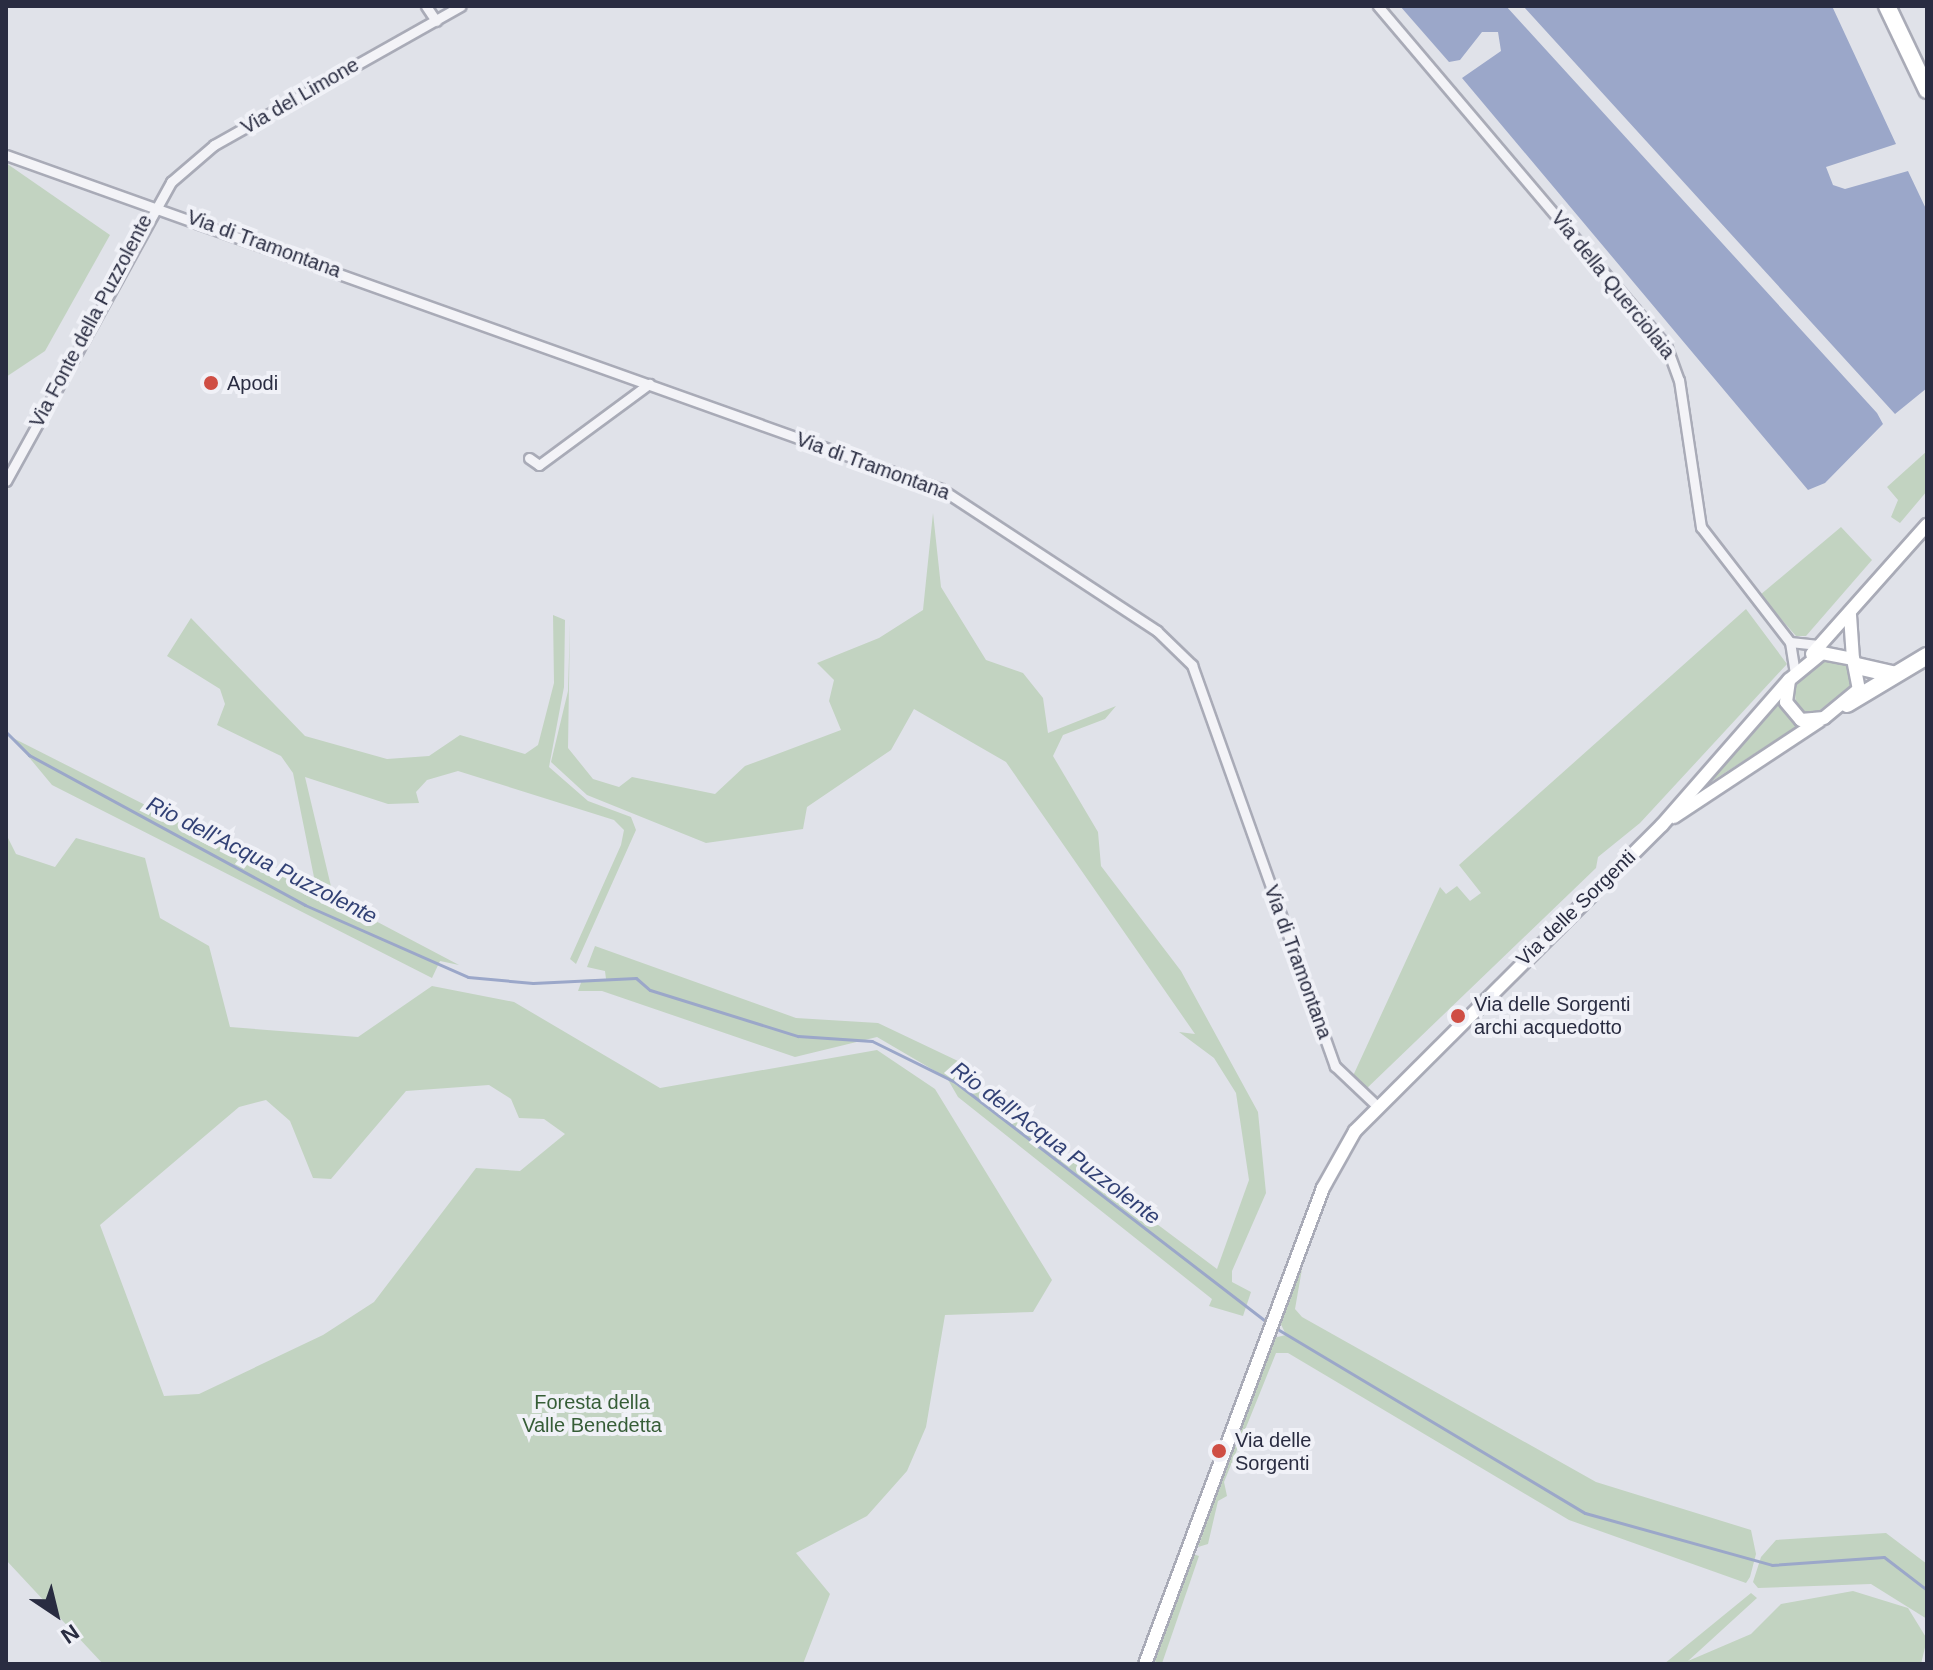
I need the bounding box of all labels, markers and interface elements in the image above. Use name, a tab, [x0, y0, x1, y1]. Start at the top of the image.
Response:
street label: Via del Limone	[237, 53, 363, 139]
street label: Via di Tramontana	[184, 205, 344, 283]
street label: Via della Querciolaia	[1546, 206, 1680, 364]
street label: Via Fonte della Puzzolente	[25, 210, 157, 432]
place label: Apodi	[227, 371, 278, 395]
marker: Apodi	[202, 374, 220, 392]
street label: Via di Tramontana	[793, 427, 953, 505]
water label: Rio dell'Acqua Puzzolente	[142, 790, 382, 930]
street label: Via delle Sorgenti	[1511, 845, 1641, 971]
street label: Via di Tramontana	[1259, 882, 1337, 1042]
place label: Via delle Sorgenti archi acquedotto	[1474, 992, 1630, 1039]
marker: Via delle Sorgenti archi acquedotto	[1449, 1007, 1467, 1025]
water label: Rio dell'Acqua Puzzolente	[946, 1056, 1166, 1230]
park label: Foresta della Valle Benedetta	[522, 1391, 662, 1438]
place label: Via delle Sorgenti	[1235, 1428, 1311, 1475]
marker: Via delle Sorgenti	[1210, 1442, 1228, 1460]
north arrow	[16, 1574, 96, 1654]
text: N	[56, 1619, 84, 1649]

